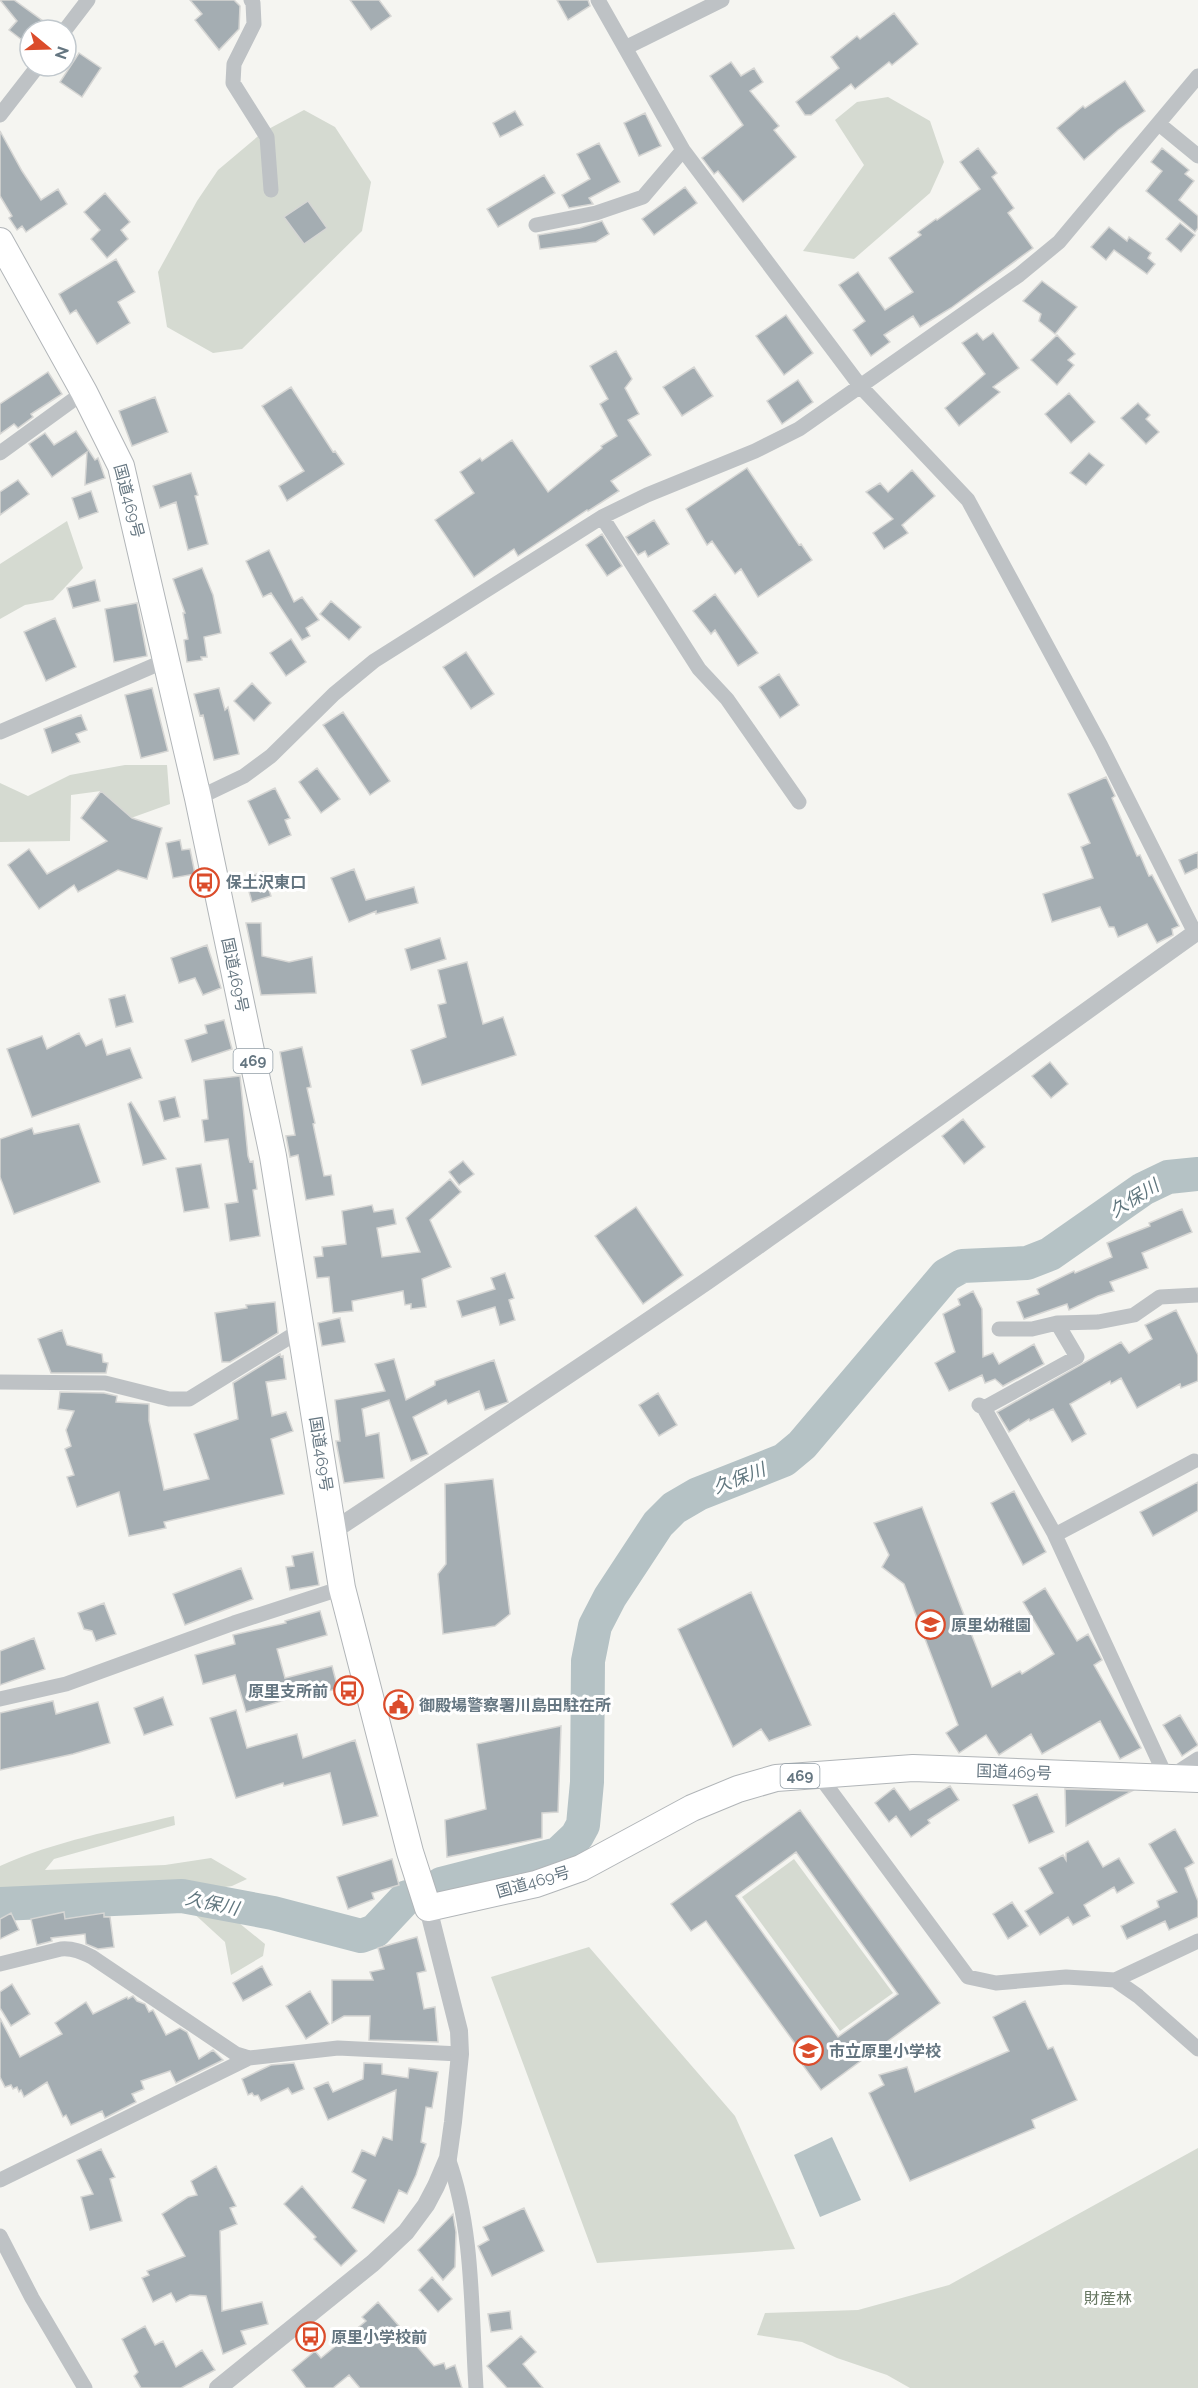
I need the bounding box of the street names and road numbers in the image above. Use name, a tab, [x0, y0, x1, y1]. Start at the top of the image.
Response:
street label: 国道469号	[110, 462, 148, 540]
street label: 国道469号	[218, 936, 252, 1014]
road number: 469	[234, 1049, 272, 1073]
street label: 国道469号	[306, 1415, 336, 1493]
street label: 国道469号	[976, 1761, 1052, 1783]
road number: 469	[780, 1764, 820, 1788]
street label: 国道469号	[494, 1862, 572, 1902]

